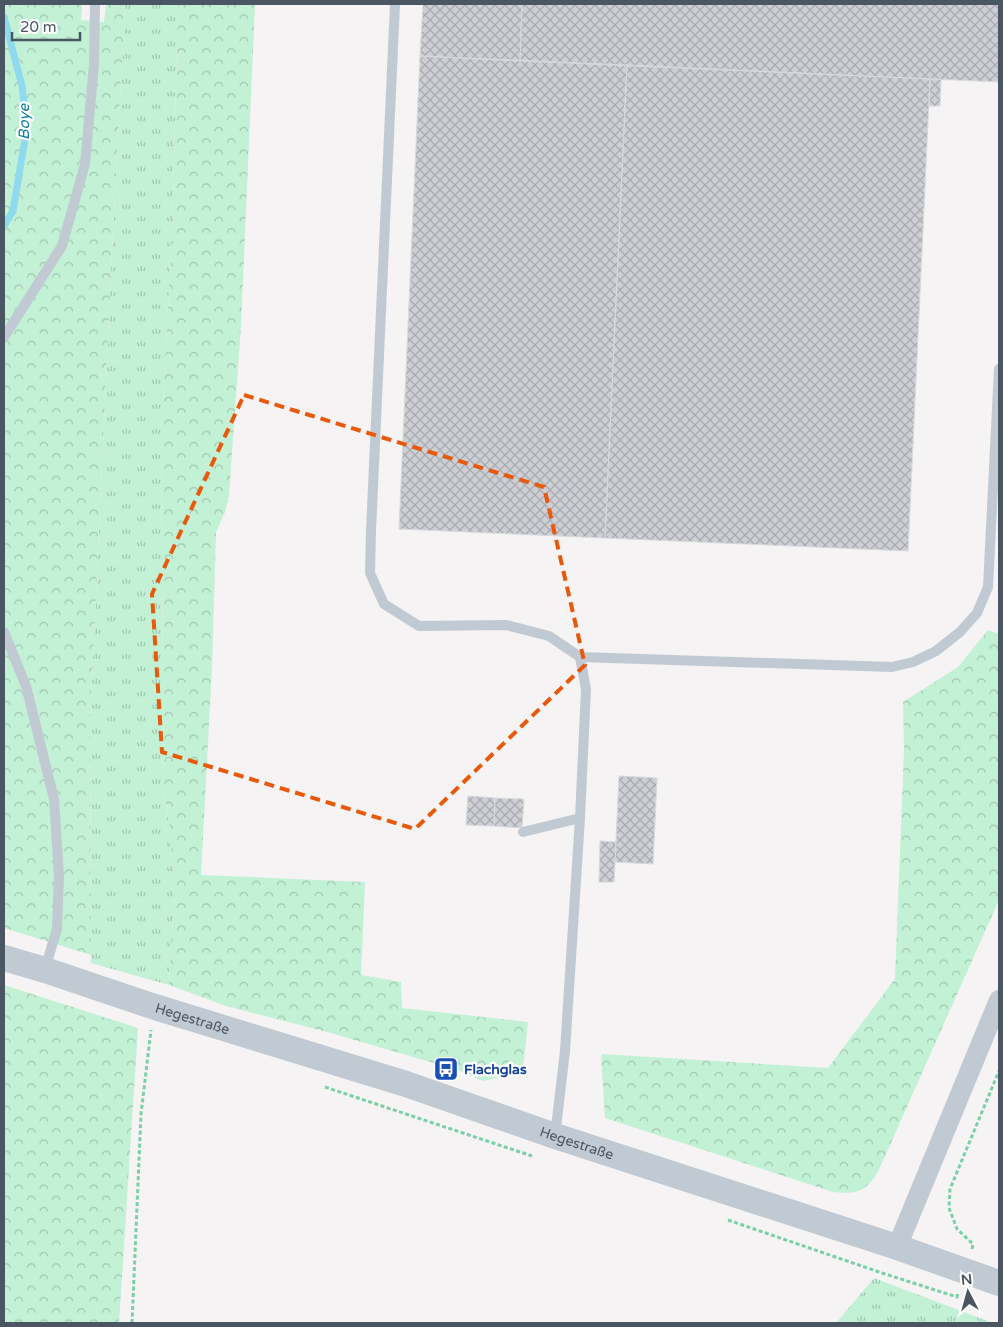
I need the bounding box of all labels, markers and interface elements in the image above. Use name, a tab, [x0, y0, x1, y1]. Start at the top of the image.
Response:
scale bar	[12, 10, 80, 42]
text: 20 m	[20, 18, 57, 36]
water label: Boye	[15, 103, 33, 140]
street label: Hegestraße	[153, 1000, 232, 1038]
bus stop icon: Flachglas	[433, 1056, 459, 1082]
place label: Flachglas	[464, 1061, 527, 1078]
street label: Hegestraße	[537, 1123, 616, 1163]
north arrow	[943, 1267, 993, 1317]
text: N	[960, 1271, 973, 1289]

